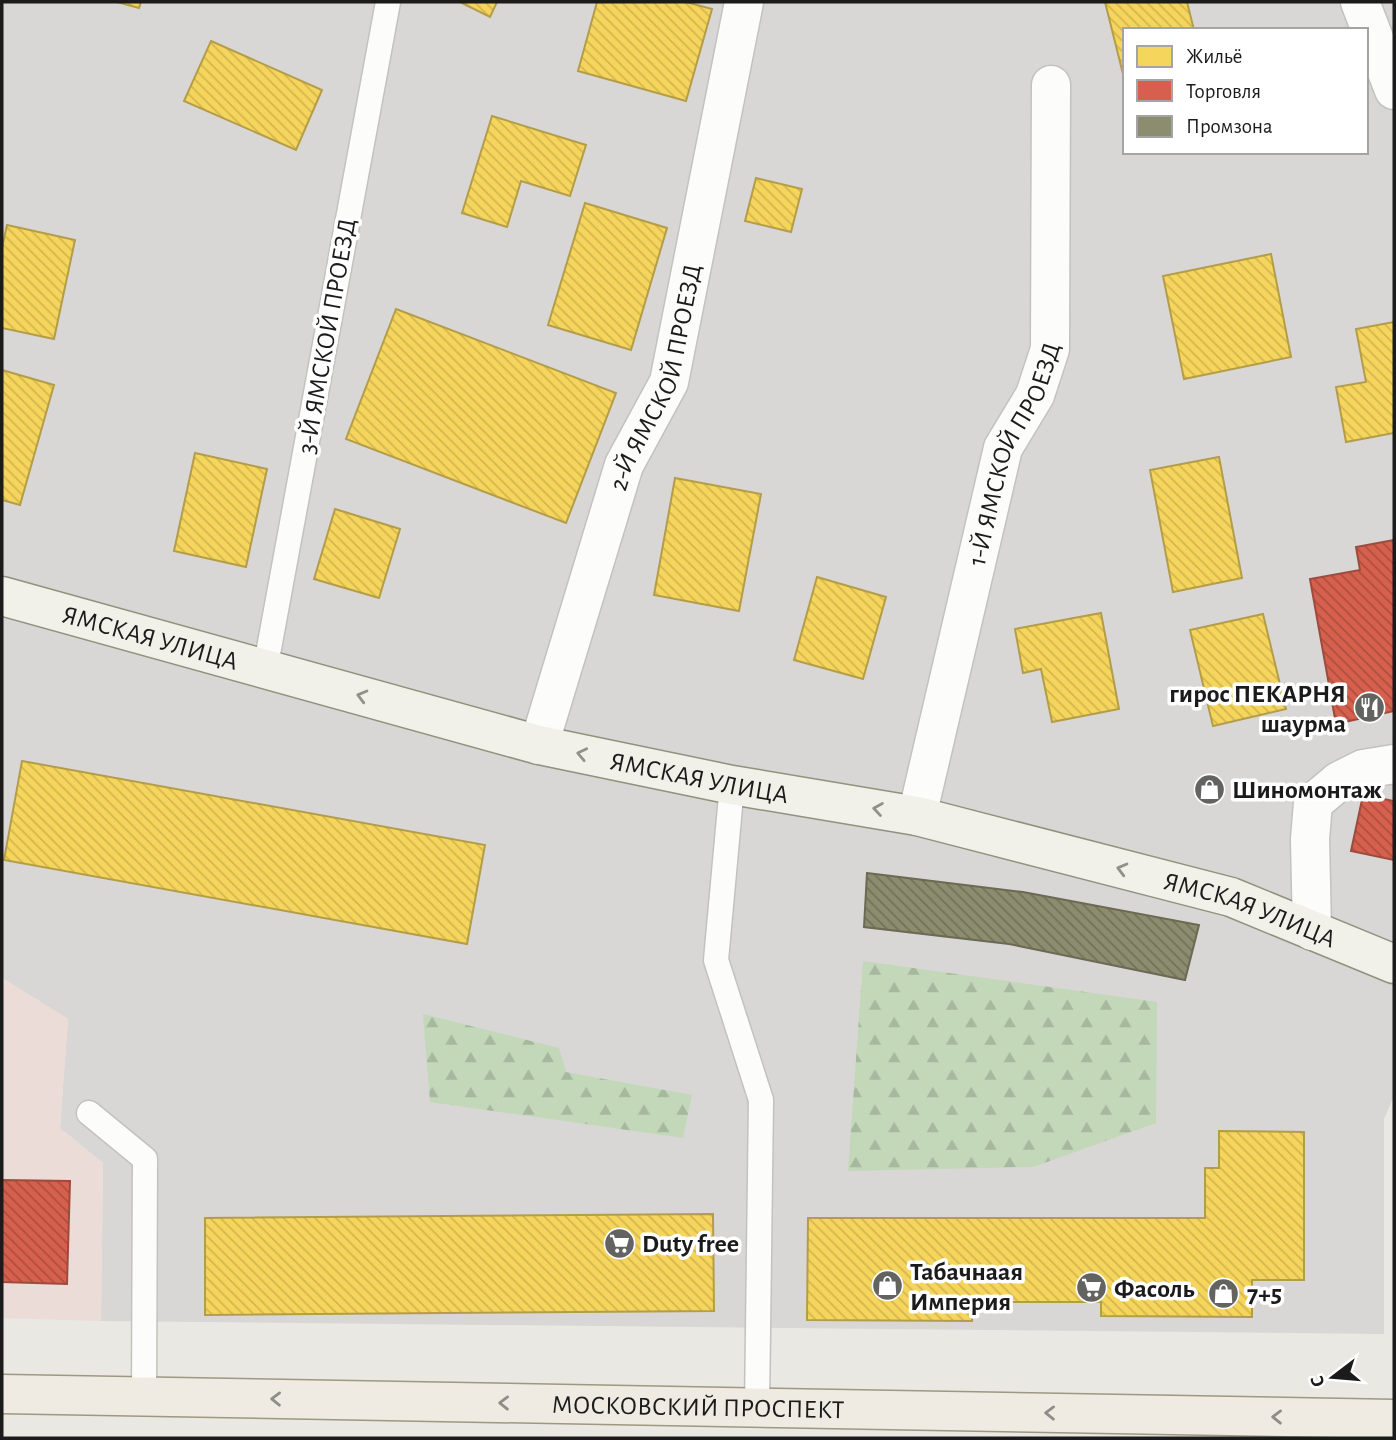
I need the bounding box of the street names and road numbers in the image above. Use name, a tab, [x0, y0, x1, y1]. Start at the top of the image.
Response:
street label: 3-Й ЯМСКОЙ ПРОЕЗД	[293, 216, 361, 456]
street label: 2-Й ЯМСКОЙ ПРОЕЗД	[605, 262, 706, 494]
street label: 1-Й ЯМСКОЙ ПРОЕЗД	[964, 339, 1065, 568]
street label: ЯМСКАЯ УЛИЦА	[59, 601, 241, 675]
street label: ЯМСКАЯ УЛИЦА	[608, 748, 790, 808]
street label: ЯМСКАЯ УЛИЦА	[1161, 868, 1339, 953]
street label: МОСКОВСКИЙ ПРОСПЕКТ	[551, 1392, 844, 1423]

